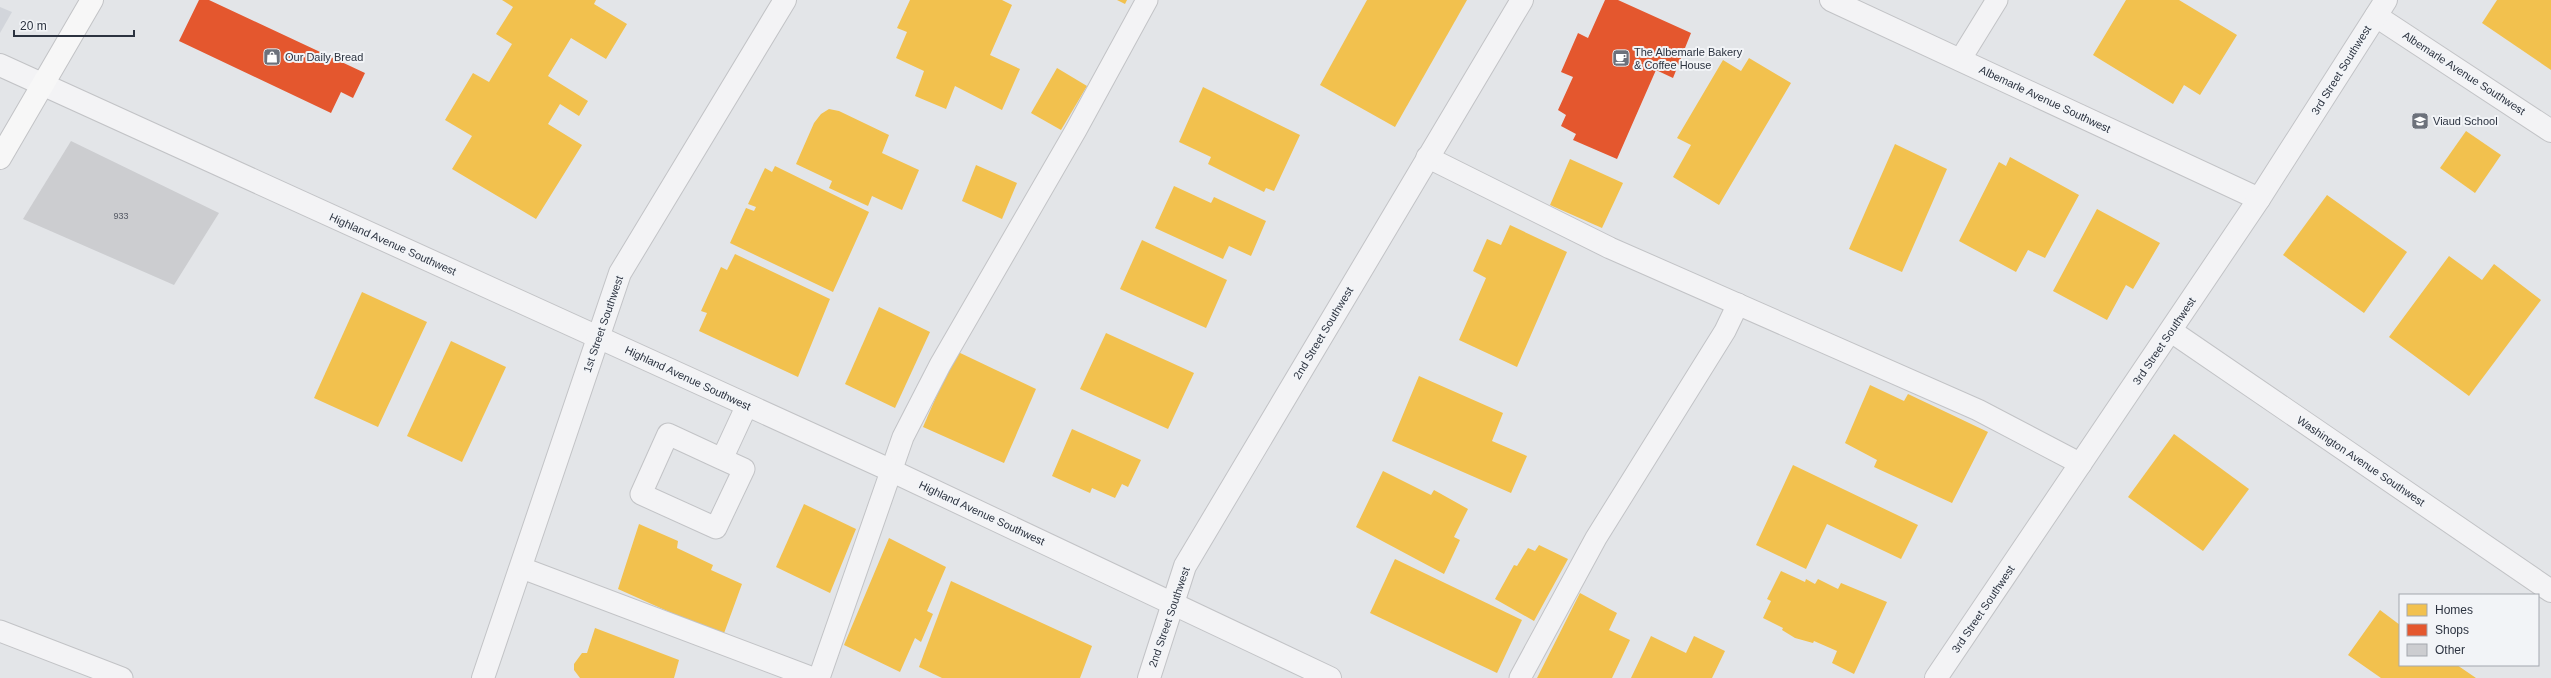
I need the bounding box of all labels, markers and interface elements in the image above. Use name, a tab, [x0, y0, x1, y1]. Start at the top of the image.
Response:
scale bar	[14, 12, 134, 38]
text: 20 m	[20, 19, 47, 33]
street label: 3rd Street Southwest	[2309, 23, 2373, 117]
street label: Albemarle Avenue Southwest	[2401, 29, 2527, 117]
place label: The Albemarle Bakery & Coffee House	[1634, 46, 1743, 71]
shop icon: Our Daily Bread	[262, 47, 282, 67]
cafe icon: The Albemarle Bakery & Coffee House	[1611, 48, 1631, 68]
place label: Our Daily Bread	[285, 51, 363, 63]
street label: Albemarle Avenue Southwest	[1977, 63, 2113, 135]
school or university icon: Viaud School	[2410, 111, 2430, 131]
place label: Viaud School	[2433, 115, 2498, 127]
house number: 933	[113, 211, 129, 221]
street label: Highland Avenue Southwest	[328, 211, 458, 277]
street label: 1st Street Southwest	[581, 274, 625, 374]
street label: 2nd Street Southwest	[1291, 285, 1355, 381]
street label: 3rd Street Southwest	[2130, 295, 2198, 387]
street label: Highland Avenue Southwest	[623, 344, 753, 412]
street label: Washington Avenue Southwest	[2295, 414, 2427, 508]
street label: Highland Avenue Southwest	[917, 479, 1047, 547]
street label: 3rd Street Southwest	[1949, 563, 2017, 655]
street label: 2nd Street Southwest	[1146, 565, 1192, 669]
legend	[2399, 594, 2539, 666]
text: Homes	[2435, 603, 2473, 617]
text: Shops	[2435, 623, 2469, 637]
text: Other	[2435, 643, 2465, 657]

